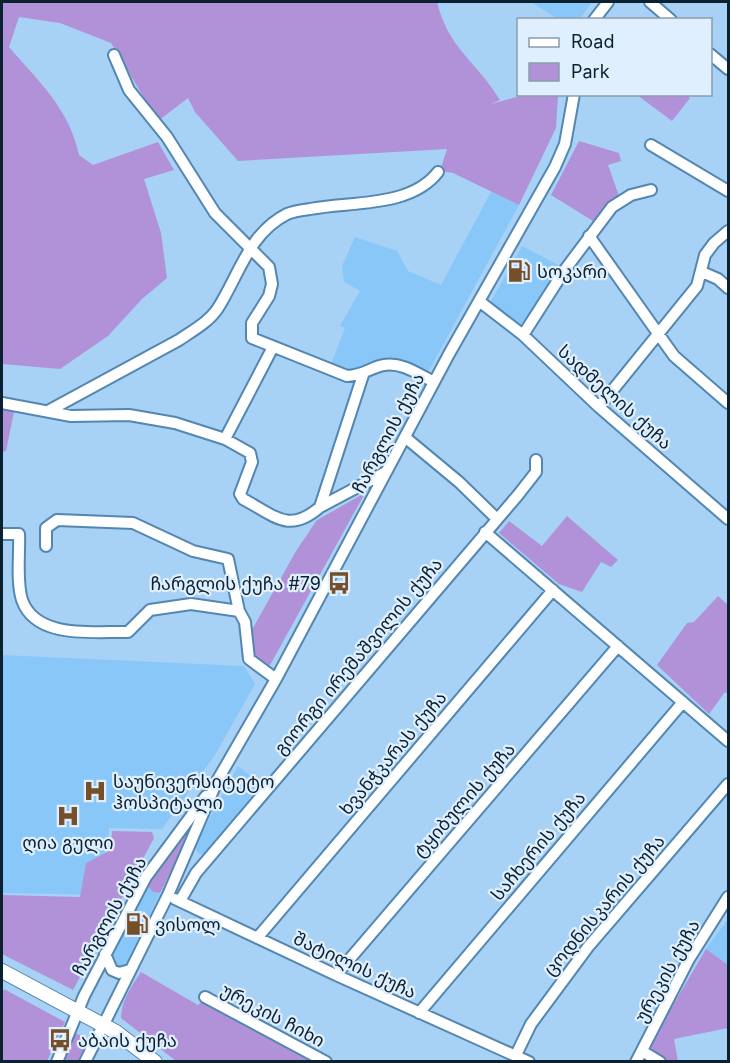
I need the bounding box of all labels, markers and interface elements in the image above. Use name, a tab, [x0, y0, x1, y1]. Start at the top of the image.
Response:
legend	[517, 18, 712, 96]
text: Road	[571, 31, 614, 52]
text: Park	[571, 61, 610, 82]
fuel station icon: სოკარი	[506, 258, 532, 284]
place label: სოკარი	[537, 261, 607, 283]
street label: სადმელის ქუჩა	[553, 340, 676, 454]
street label: ჩარგლის ქუჩა	[348, 369, 429, 497]
street label: გიორგი ირემაშვილის ქუჩა	[270, 553, 447, 759]
bus stop icon: ჩარგლის ქუჩა #79	[326, 570, 352, 596]
place label: ჩარგლის ქუჩა #79	[150, 573, 321, 595]
street label: ხვანჭკარას ქუჩა	[335, 687, 451, 820]
street label: ტყიბულის ქუჩა	[409, 739, 520, 862]
place label: საუნივერსიტეტო ჰოსპიტალი	[113, 771, 275, 814]
hospital icon: საუნივერსიტეტო ჰოსპიტალი	[82, 778, 108, 804]
street label: საჩხერის ქუჩა	[486, 787, 590, 905]
hospital icon: ღია გული	[55, 803, 81, 829]
street label: ცოდნისკარის ქუჩა	[539, 830, 670, 980]
place label: ღია გული	[22, 832, 114, 854]
street label: ჩარგლის ქუჩა	[68, 853, 151, 980]
fuel station icon: ვისოლ	[124, 911, 150, 937]
place label: ვისოლ	[155, 914, 221, 936]
street label: ურეკის ქუჩა	[630, 916, 705, 1027]
street label: შატილის ქუჩა	[290, 927, 420, 1004]
street label: ურეკის ჩიხი	[217, 979, 328, 1052]
bus stop icon: აბაის ქუჩა	[47, 1027, 73, 1053]
place label: აბაის ქუჩა	[78, 1030, 177, 1052]

